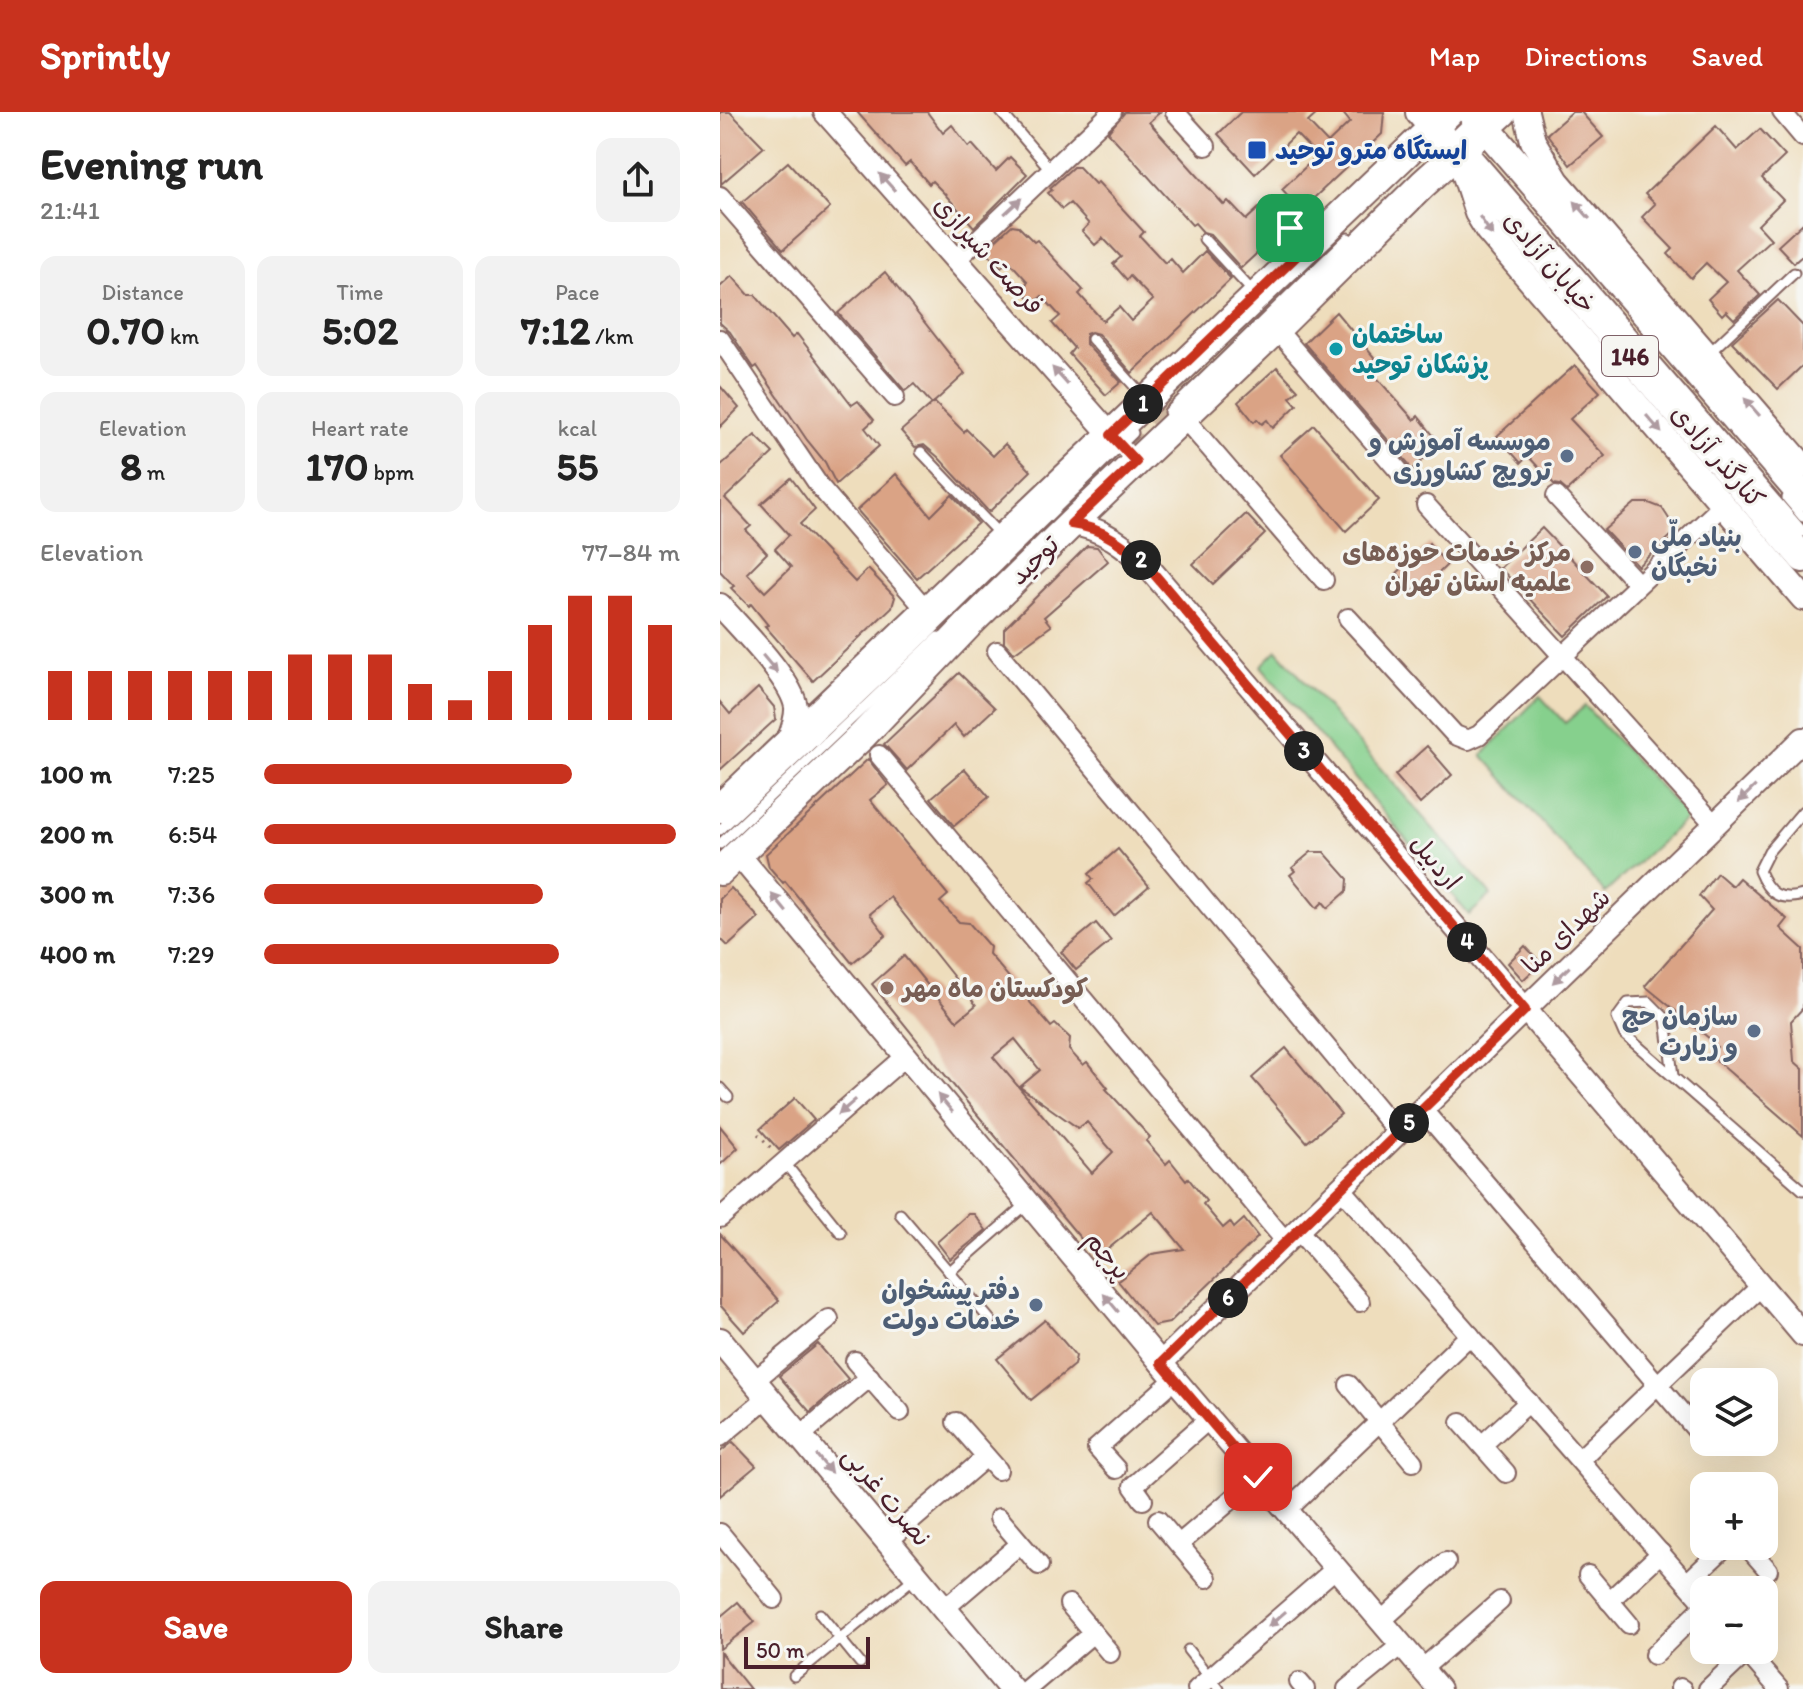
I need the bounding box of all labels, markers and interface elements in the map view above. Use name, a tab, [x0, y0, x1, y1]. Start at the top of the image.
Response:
text: Sprintly	[40, 33, 170, 79]
text: Map	[1429, 39, 1480, 73]
text: Directions	[1524, 39, 1648, 73]
text: Saved	[1692, 39, 1763, 73]
place label: ایستگاه مترو توحید	[1275, 134, 1467, 167]
text: Evening run	[40, 137, 263, 190]
button: share	[596, 138, 680, 222]
marker: ایستگاه مترو توحید	[1246, 139, 1268, 161]
one-way arrow	[879, 172, 896, 192]
street label: فرصت شیرازی	[927, 189, 1051, 321]
text: 21:41	[40, 194, 100, 226]
pin	[1256, 194, 1324, 262]
one-way arrow	[1003, 197, 1022, 216]
one-way arrow	[1574, 200, 1591, 220]
street label: خیابان آزادی	[1497, 204, 1603, 320]
icon: arrive	[1268, 206, 1312, 250]
one-way arrow	[1478, 216, 1493, 237]
text: Distance	[101, 279, 184, 306]
text: Time	[337, 279, 383, 306]
text: Pace	[555, 279, 599, 306]
text: 0.70	[86, 306, 165, 354]
text: 5:02	[322, 306, 398, 354]
text: 7:12	[521, 306, 590, 354]
place label: ساختمان پزشکان توحید	[1352, 318, 1489, 381]
text: km	[165, 323, 199, 350]
text: /km	[590, 323, 634, 350]
road number: 146	[1602, 336, 1658, 376]
marker: ساختمان پزشکان توحید	[1327, 340, 1345, 358]
one-way arrow	[1051, 367, 1069, 386]
pin: 1	[1123, 384, 1163, 424]
text: 1	[1138, 390, 1148, 417]
one-way arrow	[1744, 397, 1761, 417]
street label: کنارگذر آزادی	[1664, 398, 1772, 514]
one-way arrow	[1645, 414, 1662, 434]
text: Elevation	[99, 415, 186, 442]
text: Heart rate	[311, 415, 409, 442]
text: kcal	[558, 415, 597, 442]
place label: موسسه آموزش و ترویج کشاورزی	[1367, 425, 1552, 488]
text: 8	[120, 442, 142, 490]
text: 170	[306, 442, 369, 490]
text: 55	[556, 442, 598, 490]
marker: موسسه آموزش و ترویج کشاورزی	[1558, 447, 1576, 465]
text: m	[142, 459, 165, 486]
text: bpm	[369, 459, 414, 486]
place label: بنیاد ملّی نخبگان	[1651, 519, 1742, 583]
street label: توحید	[1002, 528, 1066, 591]
text: Elevation	[40, 536, 143, 568]
text: 77–84 m	[582, 536, 680, 568]
place label: مرکز خدمات حوزه‌های علمیه استان تهران	[1342, 536, 1571, 598]
pin: 2	[1121, 540, 1161, 580]
marker: بنیاد ملّی نخبگان	[1626, 543, 1644, 561]
text: 2	[1135, 546, 1147, 573]
marker: مرکز خدمات حوزه‌های علمیه استان تهران	[1578, 558, 1596, 576]
one-way arrow	[761, 654, 778, 674]
pin: 3	[1284, 731, 1324, 771]
text: 3	[1298, 737, 1310, 764]
text: 100 m	[40, 758, 112, 790]
text: 7:25	[168, 758, 215, 790]
one-way arrow	[1738, 784, 1757, 803]
text: 200 m	[40, 818, 113, 850]
text: 6:54	[168, 818, 217, 850]
street label: اردبیل	[1404, 828, 1468, 896]
text: 300 m	[40, 878, 114, 910]
text: 7:36	[168, 878, 215, 910]
street label: شهدای منا	[1515, 881, 1617, 981]
one-way arrow	[771, 893, 788, 913]
pin: 4	[1447, 922, 1487, 962]
text: 4	[1460, 928, 1474, 955]
text: 400 m	[40, 938, 115, 970]
text: 7:29	[168, 938, 215, 970]
one-way arrow	[1551, 966, 1570, 984]
place label: کودکستان ماه مهر	[900, 972, 1088, 1005]
marker: کودکستان ماه مهر	[878, 979, 896, 997]
place label: سازمان حج و زیارت	[1622, 1000, 1738, 1062]
marker: سازمان حج و زیارت	[1745, 1022, 1763, 1040]
one-way arrow	[937, 1093, 954, 1113]
one-way arrow	[837, 1098, 857, 1115]
pin: 5	[1389, 1103, 1429, 1143]
text: 5	[1403, 1109, 1415, 1136]
street label: پرچم	[1075, 1224, 1138, 1289]
place label: دفتر پیشخوان خدمات دولت	[881, 1274, 1020, 1336]
pin: 6	[1208, 1278, 1248, 1318]
text: 6	[1222, 1284, 1234, 1311]
one-way arrow	[1103, 1293, 1120, 1313]
marker: دفتر پیشخوان خدمات دولت	[1027, 1296, 1045, 1314]
map controls	[1690, 1368, 1778, 1664]
button: layers	[1690, 1368, 1778, 1456]
street label: نصرت غربی	[835, 1439, 938, 1553]
pin	[1224, 1443, 1292, 1511]
one-way arrow	[815, 1454, 832, 1474]
icon: check	[1236, 1455, 1280, 1499]
button: +	[1690, 1472, 1778, 1560]
button: −	[1690, 1576, 1778, 1664]
button: Save	[40, 1581, 352, 1673]
button: Share	[368, 1581, 680, 1673]
one-way arrow	[1267, 1610, 1287, 1627]
scale bar	[744, 1633, 870, 1669]
text: 50 m	[756, 1637, 805, 1664]

